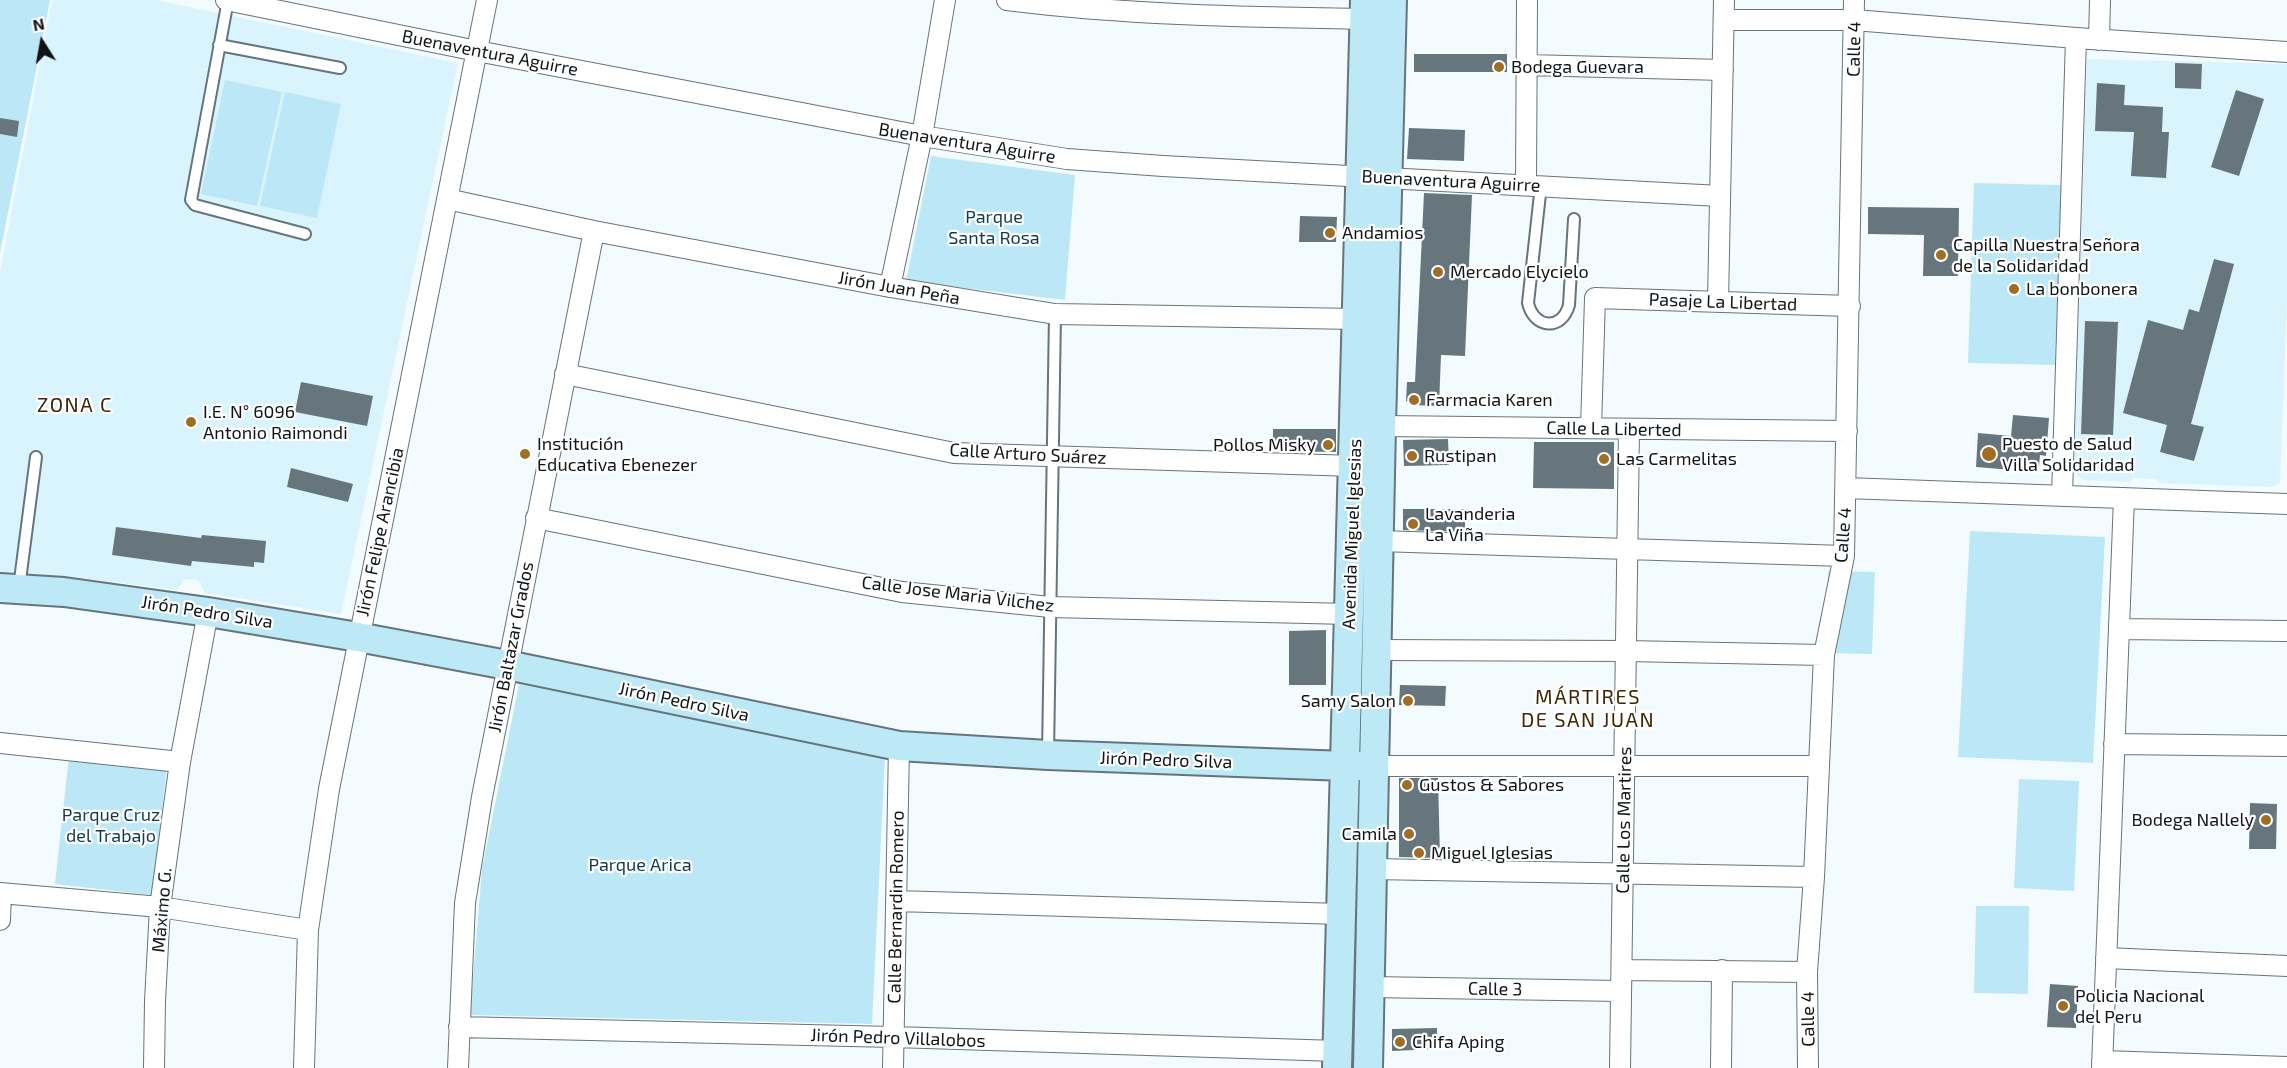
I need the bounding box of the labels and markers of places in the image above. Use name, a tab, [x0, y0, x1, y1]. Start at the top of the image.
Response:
place label: Bodega Guevara	[1511, 56, 1644, 78]
marker: Bodega Guevara	[1492, 60, 1506, 74]
place label: Andamios	[1342, 222, 1423, 244]
marker: Andamios	[1323, 226, 1337, 240]
place label: Capilla Nuestra Señora de la Solidaridad	[1953, 234, 2140, 276]
marker: Capilla Nuestra Señora de la Solidaridad	[1934, 248, 1948, 262]
place label: Mercado Elycielo	[1450, 261, 1589, 283]
marker: Mercado Elycielo	[1431, 265, 1445, 279]
place label: La bonbonera	[2026, 278, 2138, 300]
marker: La bonbonera	[2007, 282, 2021, 296]
place label: Farmacia Karen	[1426, 389, 1553, 411]
marker: Farmacia Karen	[1407, 393, 1421, 407]
place label: I.E. N° 6096 Antonio Raimondi	[203, 401, 348, 444]
marker: I.E. N° 6096 Antonio Raimondi	[184, 415, 198, 429]
place label: Institución Educativa Ebenezer	[537, 433, 697, 476]
place label: Puesto de Salud Villa Solidaridad	[2002, 433, 2135, 476]
place label: Pollos Misky	[1213, 434, 1316, 456]
marker: Pollos Misky	[1321, 438, 1335, 452]
place label: Rustipan	[1424, 445, 1497, 467]
marker: Puesto de Salud Villa Solidaridad	[1980, 445, 1998, 463]
marker: Institución Educativa Ebenezer	[518, 447, 532, 461]
place label: Las Carmelitas	[1616, 448, 1737, 470]
marker: Rustipan	[1405, 449, 1419, 463]
marker: Las Carmelitas	[1597, 452, 1611, 466]
place label: Lavanderia La Viña	[1425, 503, 1515, 546]
marker: Lavanderia La Viña	[1406, 517, 1420, 531]
place label: Samy Salon	[1301, 690, 1396, 712]
marker: Samy Salon	[1401, 694, 1415, 708]
place label: Gustos & Sabores	[1419, 774, 1564, 796]
marker: Gustos & Sabores	[1400, 778, 1414, 792]
place label: Bodega Nallely	[2131, 809, 2254, 831]
marker: Bodega Nallely	[2259, 813, 2273, 827]
place label: Camila	[1341, 823, 1397, 845]
marker: Camila	[1402, 827, 1416, 841]
place label: Miguel Iglesias	[1431, 842, 1553, 864]
marker: Miguel Iglesias	[1412, 846, 1426, 860]
place label: Policia Nacional del Peru	[2075, 985, 2204, 1028]
marker: Policia Nacional del Peru	[2056, 999, 2070, 1013]
place label: Chifa Aping	[1412, 1031, 1505, 1053]
marker: Chifa Aping	[1393, 1035, 1407, 1049]

